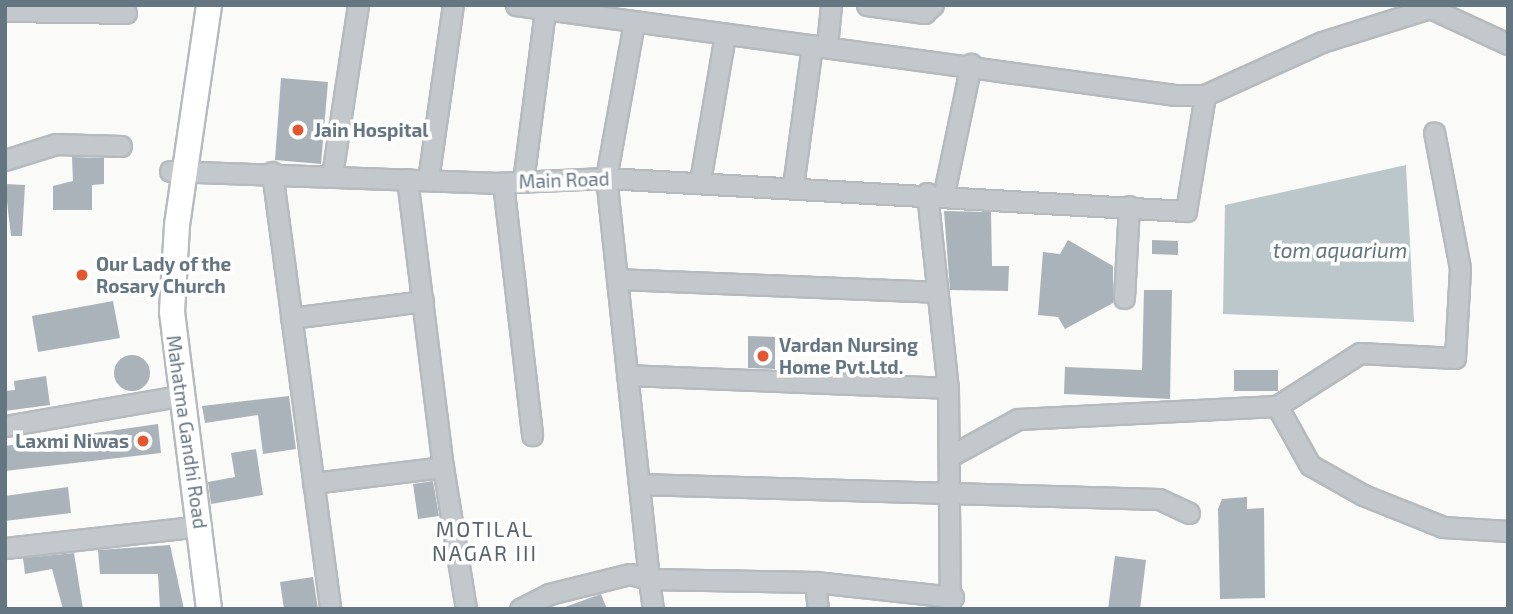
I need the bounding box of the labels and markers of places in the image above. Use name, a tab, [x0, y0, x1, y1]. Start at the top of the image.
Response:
place label: Jain Hospital	[314, 119, 429, 141]
marker: Jain Hospital	[288, 120, 308, 140]
place label: Our Lady of the Rosary Church	[96, 253, 233, 297]
marker: Our Lady of the Rosary Church	[74, 267, 90, 283]
place label: Vardan Nursing Home Pvt.Ltd.	[779, 334, 918, 378]
marker: Vardan Nursing Home Pvt.Ltd.	[753, 346, 773, 366]
place label: Laxmi Niwas	[15, 430, 129, 452]
marker: Laxmi Niwas	[135, 433, 151, 449]

